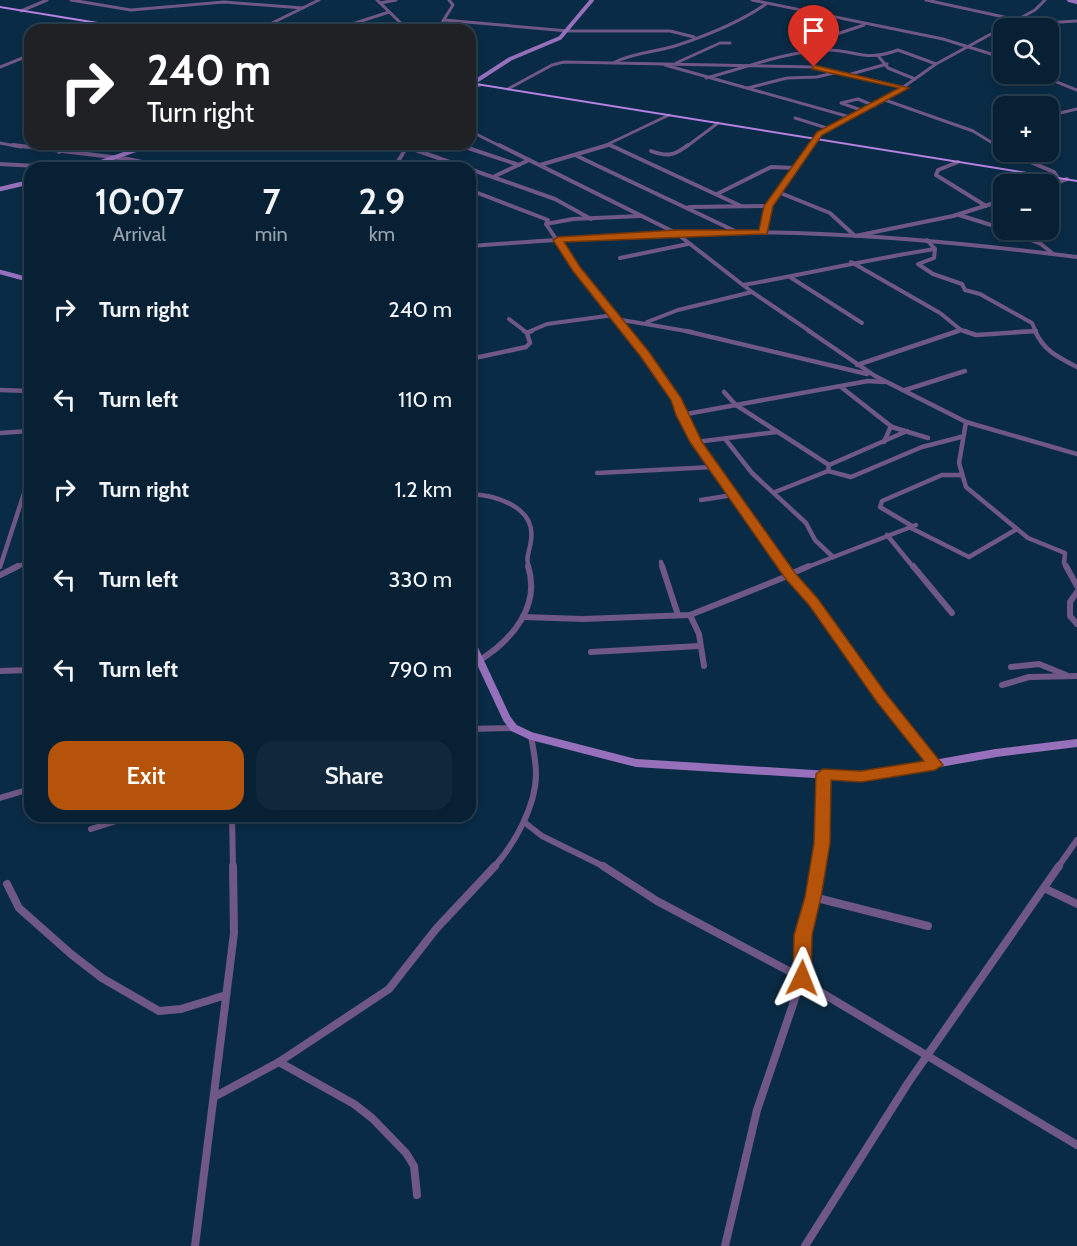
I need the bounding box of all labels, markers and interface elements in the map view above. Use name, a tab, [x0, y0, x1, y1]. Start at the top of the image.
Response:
pin	[788, 5, 839, 67]
icon: arrive	[797, 14, 830, 47]
map controls	[993, 18, 1059, 240]
button: search	[993, 18, 1059, 84]
text: 240 m	[147, 44, 271, 96]
icon: right	[48, 48, 126, 126]
text: Turn right	[147, 96, 254, 129]
button: +	[993, 96, 1059, 162]
button: −	[993, 174, 1059, 240]
text: 10:07	[95, 179, 184, 223]
text: 7	[262, 179, 280, 223]
text: 2.9	[359, 179, 405, 223]
text: Arrival	[113, 222, 166, 246]
text: min	[255, 222, 288, 246]
text: km	[369, 222, 395, 246]
icon: right	[48, 293, 81, 326]
text: Turn right	[99, 296, 189, 323]
text: 240 m	[388, 296, 452, 323]
icon: left	[48, 383, 81, 416]
text: Turn left	[99, 386, 178, 413]
text: 110 m	[398, 386, 452, 413]
icon: right	[48, 473, 81, 506]
text: Turn right	[99, 476, 189, 503]
text: 1.2 km	[395, 476, 452, 503]
icon: left	[48, 563, 81, 596]
text: Turn left	[99, 566, 178, 593]
text: 330 m	[389, 566, 452, 593]
icon: left	[48, 653, 81, 686]
text: Turn left	[99, 656, 178, 683]
text: 790 m	[389, 656, 452, 683]
button: Exit	[48, 741, 244, 810]
button: Share	[256, 741, 452, 810]
position arrow	[770, 946, 834, 1010]

